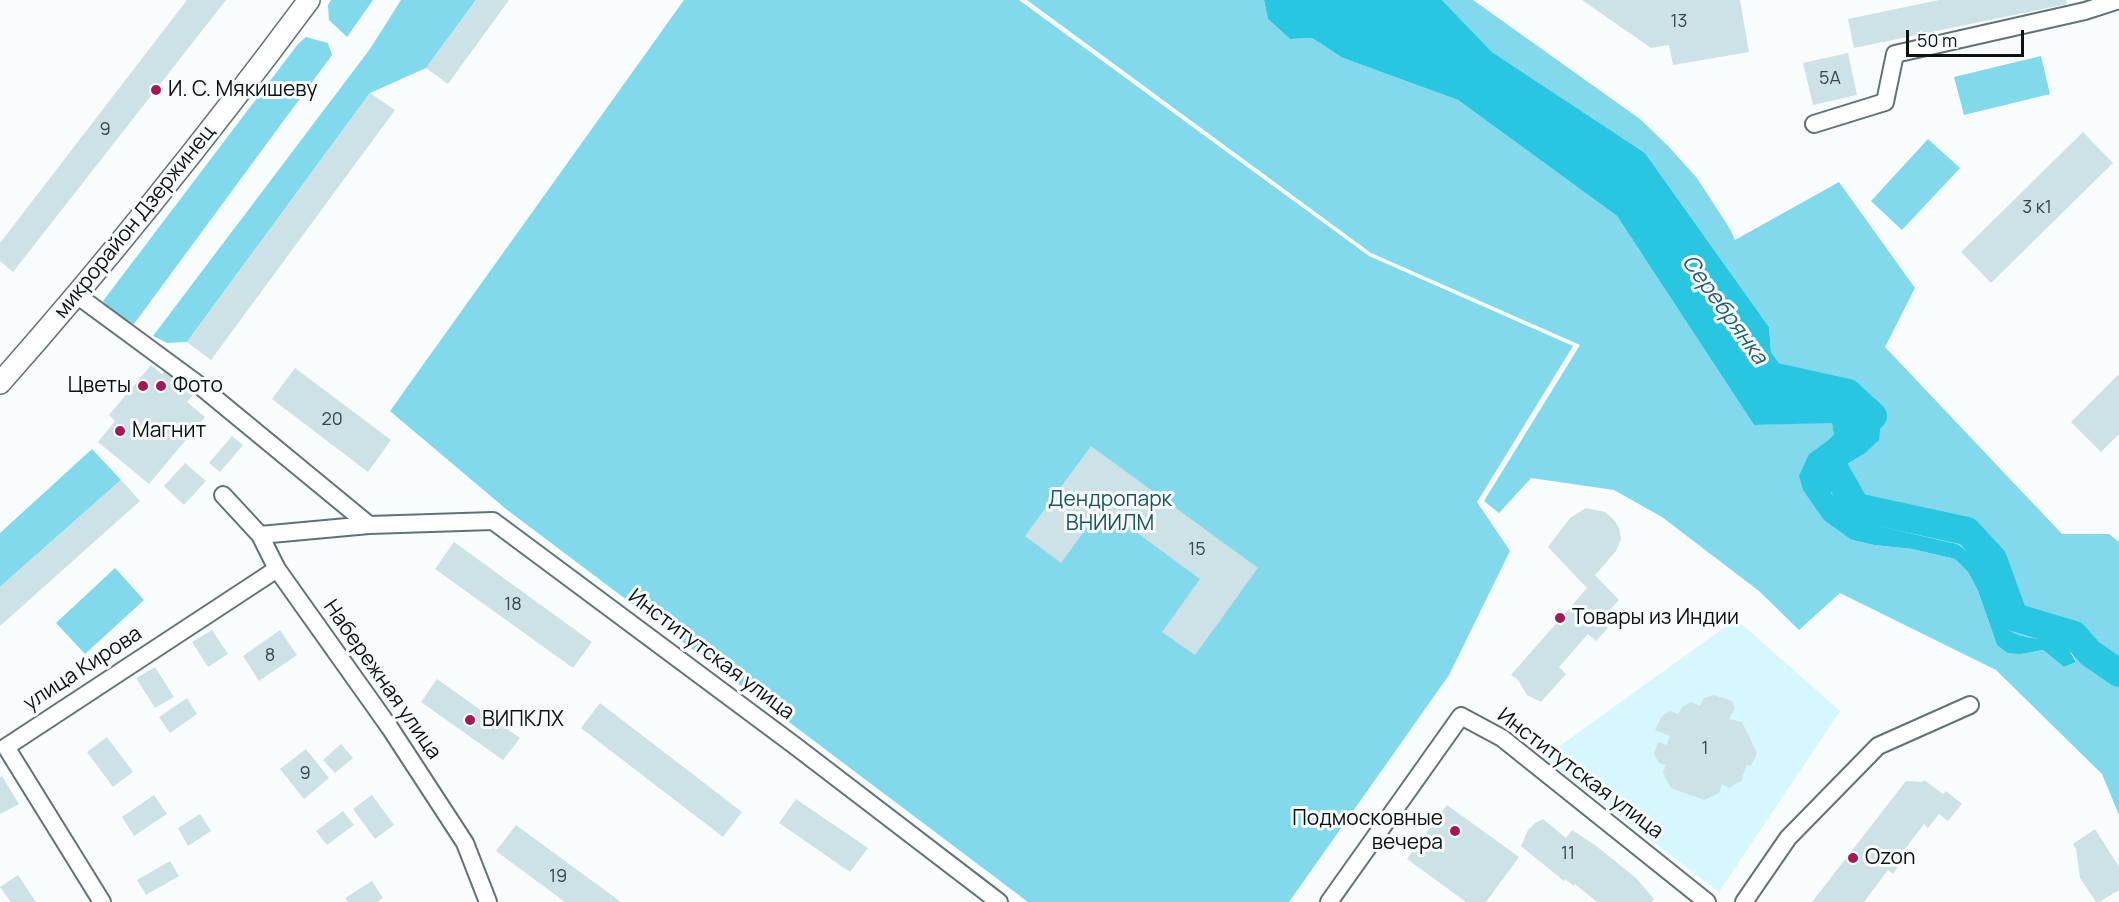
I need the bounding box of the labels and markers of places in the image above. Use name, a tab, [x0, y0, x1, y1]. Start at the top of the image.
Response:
place label: И. С. Мякишеву	[168, 77, 318, 103]
marker: И. С. Мякишеву	[149, 83, 163, 97]
place label: Цветы	[68, 373, 131, 399]
place label: Фото	[173, 373, 223, 399]
marker: Цветы	[136, 379, 150, 393]
marker: Фото	[154, 379, 168, 393]
place label: Магнит	[132, 418, 206, 444]
marker: Магнит	[113, 424, 127, 438]
place label: Товары из Индии	[1572, 605, 1739, 631]
marker: Товары из Индии	[1553, 611, 1567, 625]
place label: ВИПКЛХ	[482, 707, 564, 733]
marker: ВИПКЛХ	[463, 713, 477, 727]
place label: Подмосковные вечера	[1292, 806, 1443, 856]
marker: Подмосковные вечера	[1448, 824, 1462, 838]
place label: Ozon	[1865, 845, 1915, 871]
marker: Ozon	[1846, 851, 1860, 865]

